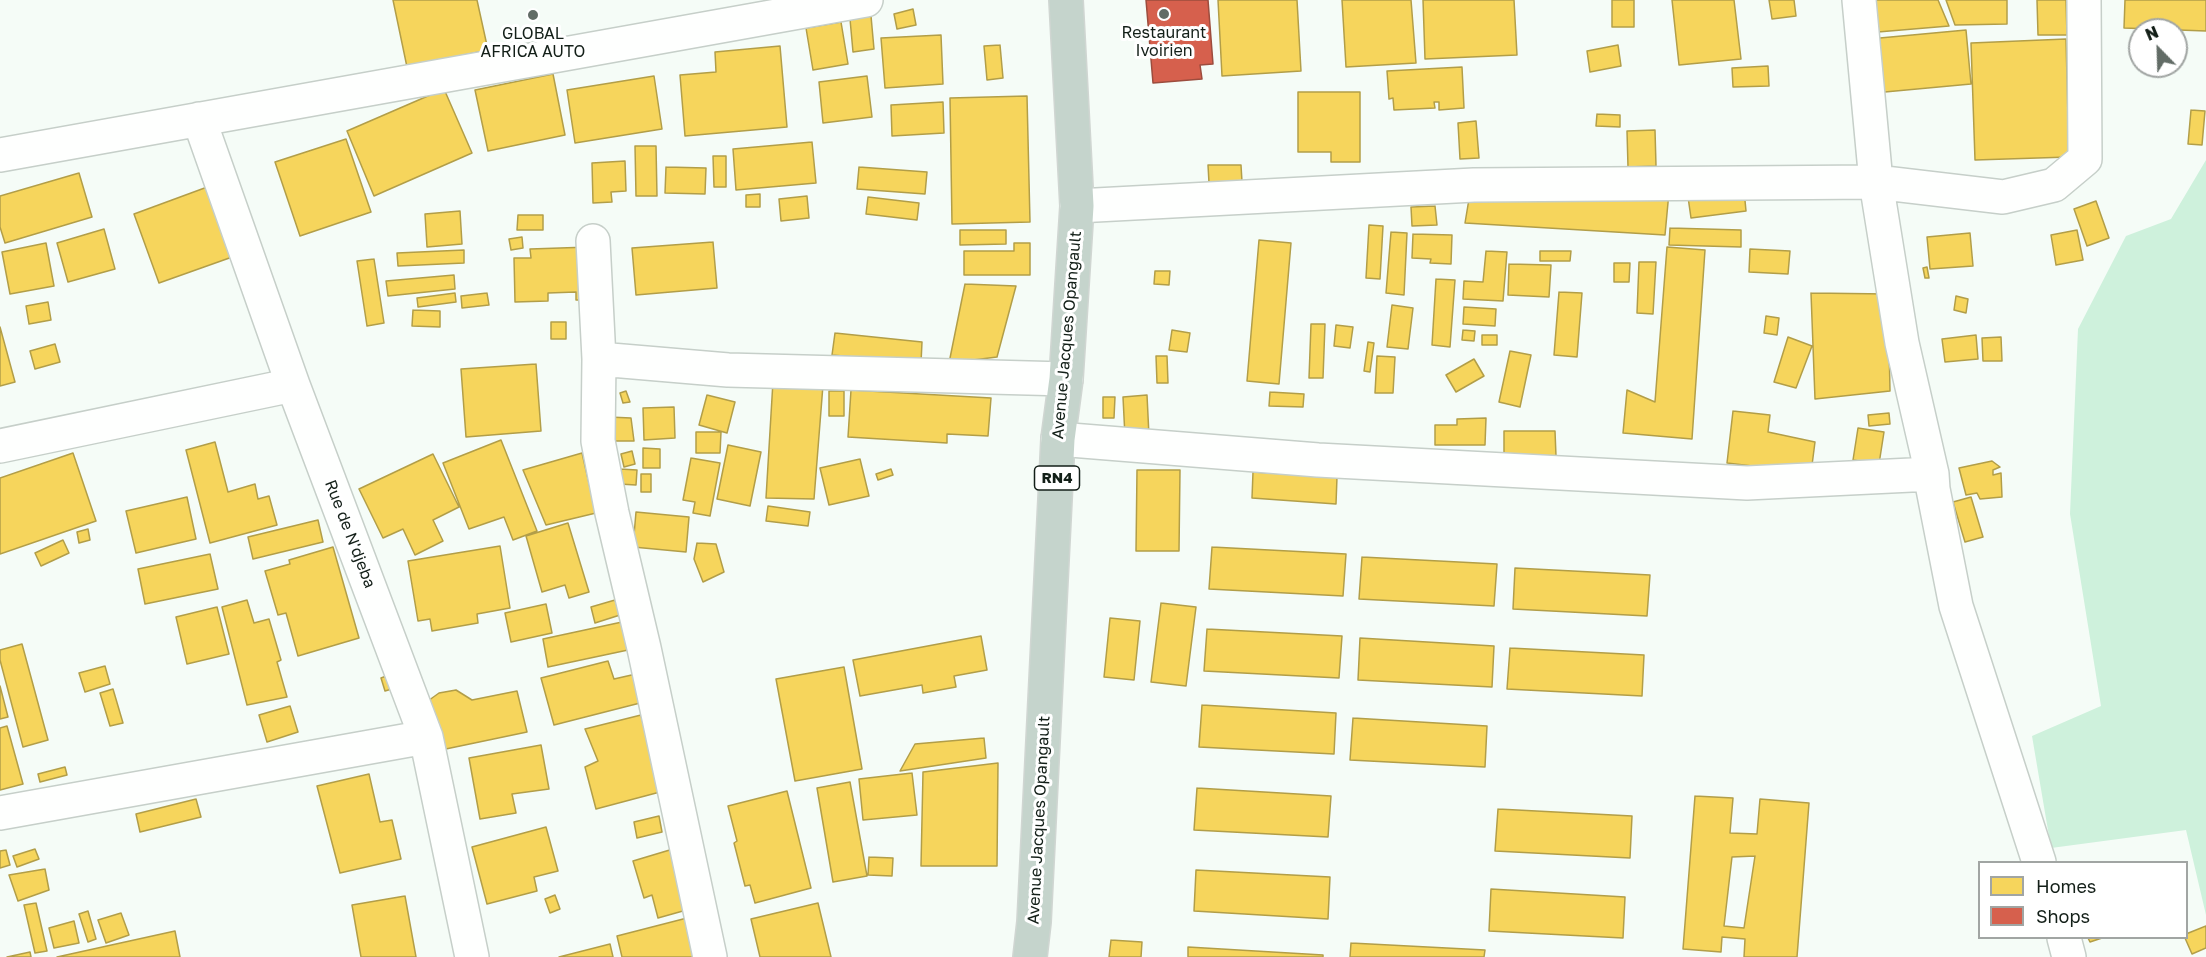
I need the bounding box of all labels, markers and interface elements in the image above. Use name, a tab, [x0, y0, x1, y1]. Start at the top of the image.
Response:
marker: Restaurant Ivoirien	[1157, 7, 1171, 21]
marker: GLOBAL AFRICA AUTO	[526, 8, 540, 22]
north arrow	[2128, 18, 2188, 78]
text: N	[2142, 22, 2161, 45]
place label: Restaurant Ivoirien	[1122, 23, 1206, 61]
place label: GLOBAL AFRICA AUTO	[481, 24, 585, 62]
street label: Avenue Jacques Opangault	[1048, 230, 1086, 440]
road number: RN4	[1034, 466, 1080, 490]
street label: Rue de N'djeba	[321, 477, 379, 591]
street label: Avenue Jacques Opangault	[1024, 715, 1054, 925]
legend	[1978, 861, 2188, 939]
text: Homes	[2036, 875, 2096, 897]
text: Shops	[2036, 905, 2090, 927]

